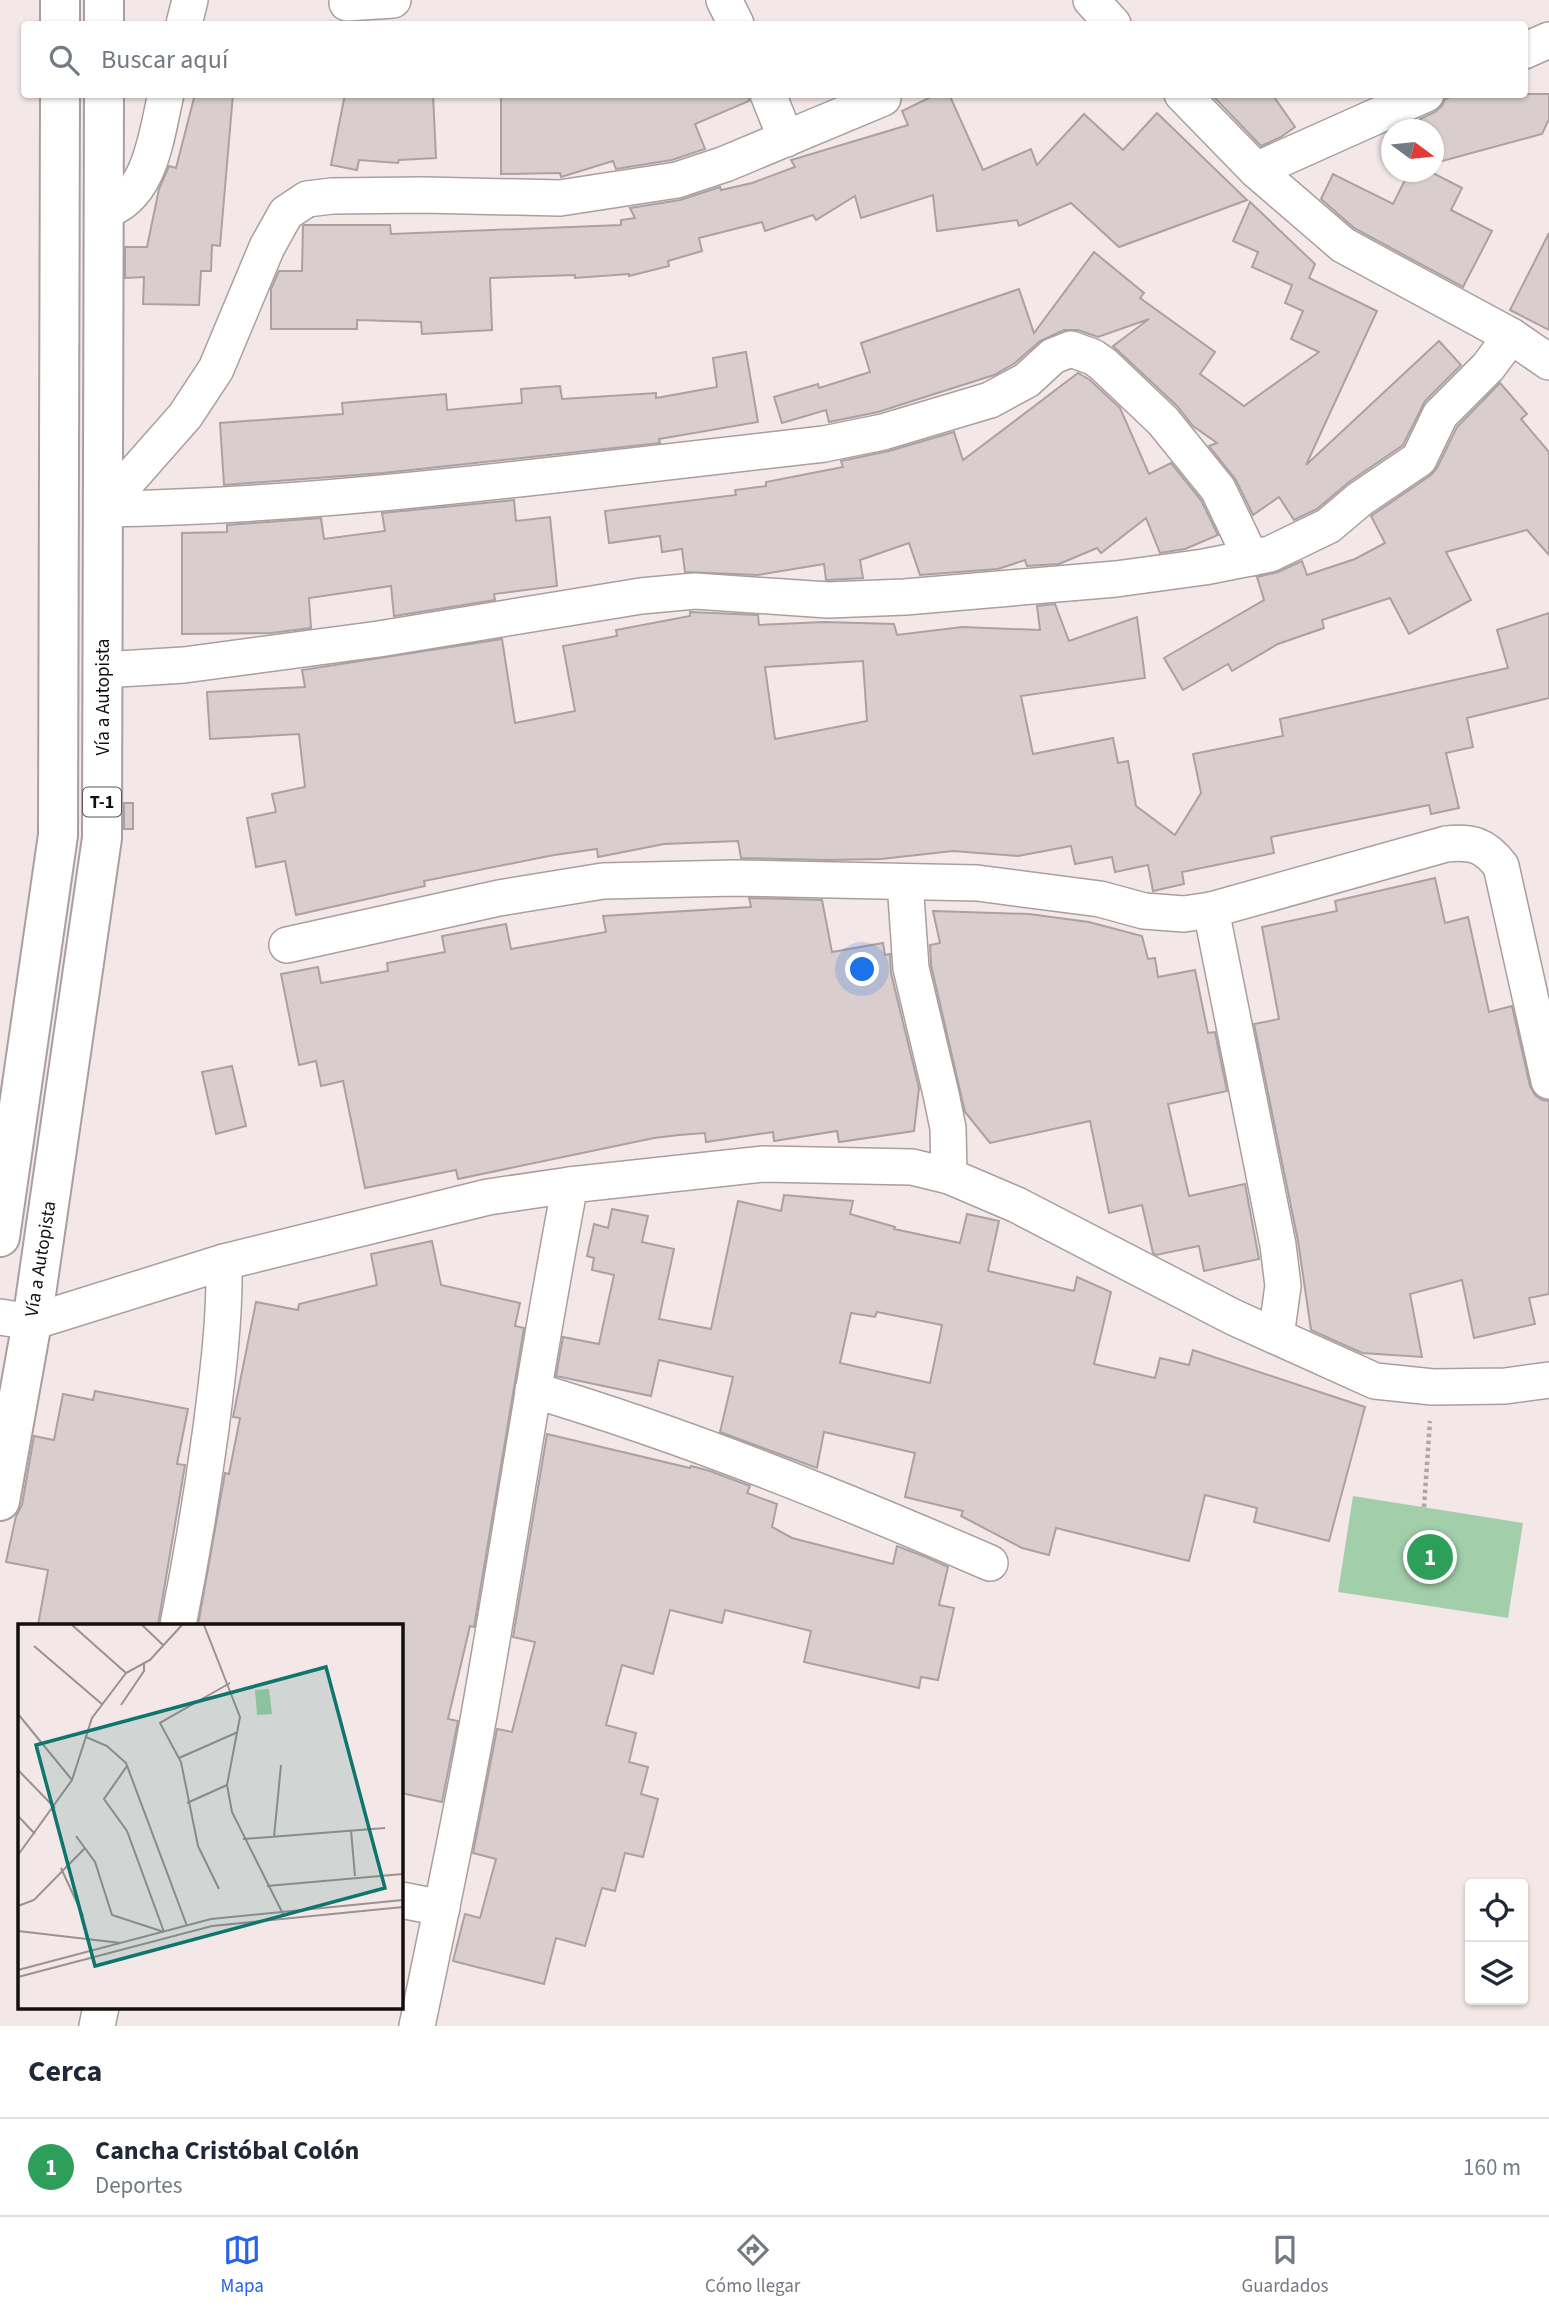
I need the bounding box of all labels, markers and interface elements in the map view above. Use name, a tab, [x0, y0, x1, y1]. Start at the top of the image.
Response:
search box	[21, 21, 1528, 98]
icon: search	[45, 41, 83, 79]
text: Buscar aquí	[101, 41, 228, 78]
north arrow	[1381, 119, 1444, 182]
street label: Vía a Autopista	[90, 639, 117, 755]
road number: T-1	[83, 788, 121, 816]
your location	[845, 952, 879, 986]
street label: Vía a Autopista	[19, 1199, 63, 1319]
pin: 1	[1407, 1531, 1453, 1583]
inset map	[18, 1624, 402, 2008]
map controls	[1465, 1879, 1528, 2005]
button: locate	[1465, 1879, 1528, 1942]
button: layers	[1465, 1942, 1528, 2005]
text: Cerca	[28, 2050, 102, 2093]
text: Cancha Cristóbal Colón	[95, 2132, 359, 2169]
text: 1	[45, 2151, 57, 2184]
text: 160 m	[1463, 2151, 1521, 2184]
text: Deportes	[95, 2169, 182, 2202]
tab: Mapa	[221, 2231, 264, 2300]
tab: Cómo llegar	[705, 2231, 800, 2300]
tab: Guardados	[1242, 2231, 1328, 2300]

